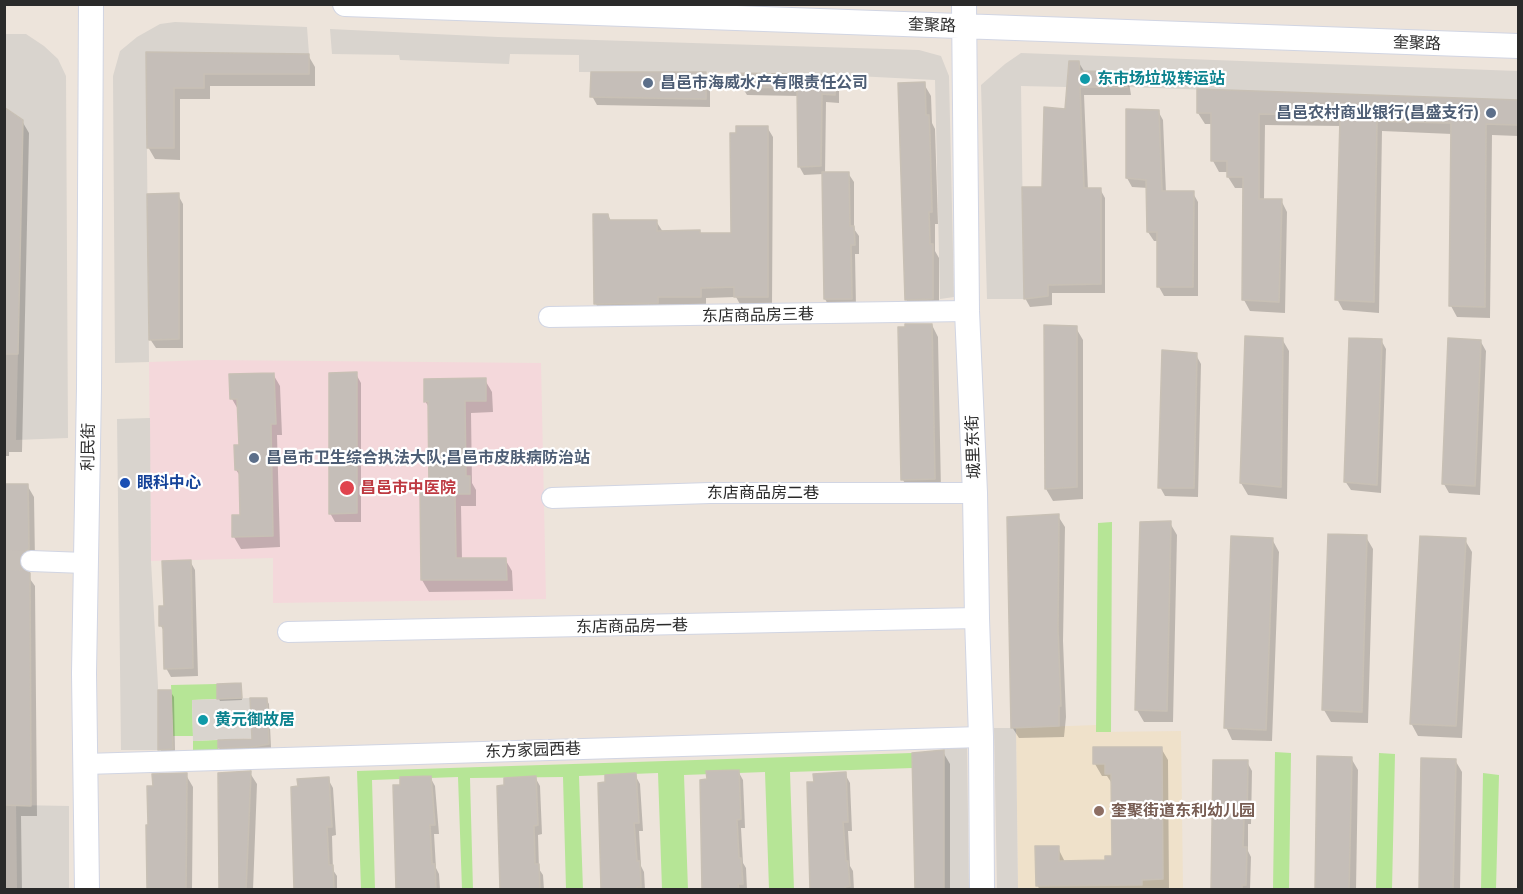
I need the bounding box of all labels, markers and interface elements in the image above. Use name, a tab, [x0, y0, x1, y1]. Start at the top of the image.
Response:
street label: 奎聚路	[908, 15, 956, 35]
street label: 奎聚路	[1393, 33, 1441, 53]
place label: 东市场垃圾转运站	[1097, 69, 1225, 89]
marker: 东市场垃圾转运站	[1078, 72, 1092, 86]
place label: 昌邑市海威水产有限责任公司	[660, 73, 868, 93]
marker: 昌邑市海威水产有限责任公司	[641, 76, 655, 90]
place label: 昌邑农村商业银行(昌盛支行)	[1276, 103, 1479, 123]
marker: 昌邑农村商业银行(昌盛支行)	[1484, 106, 1498, 120]
street label: 东店商品房三巷	[702, 304, 814, 326]
street label: 城里东街	[962, 415, 984, 479]
street label: 利民街	[78, 423, 98, 471]
place label: 昌邑市卫生综合执法大队;昌邑市皮肤病防治站	[266, 448, 590, 468]
marker: 昌邑市卫生综合执法大队;昌邑市皮肤病防治站	[247, 451, 261, 465]
place label: 眼科中心	[137, 473, 201, 493]
marker: 眼科中心	[118, 476, 132, 490]
place label: 昌邑市中医院	[360, 478, 456, 498]
marker: 昌邑市中医院	[338, 479, 356, 497]
street label: 东店商品房二巷	[707, 483, 819, 503]
street label: 东店商品房一巷	[576, 615, 688, 637]
place label: 黄元御故居	[215, 710, 295, 730]
marker: 黄元御故居	[196, 713, 210, 727]
street label: 东方家园西巷	[485, 739, 581, 761]
place label: 奎聚街道东利幼儿园	[1111, 801, 1255, 821]
marker: 奎聚街道东利幼儿园	[1092, 804, 1106, 818]

